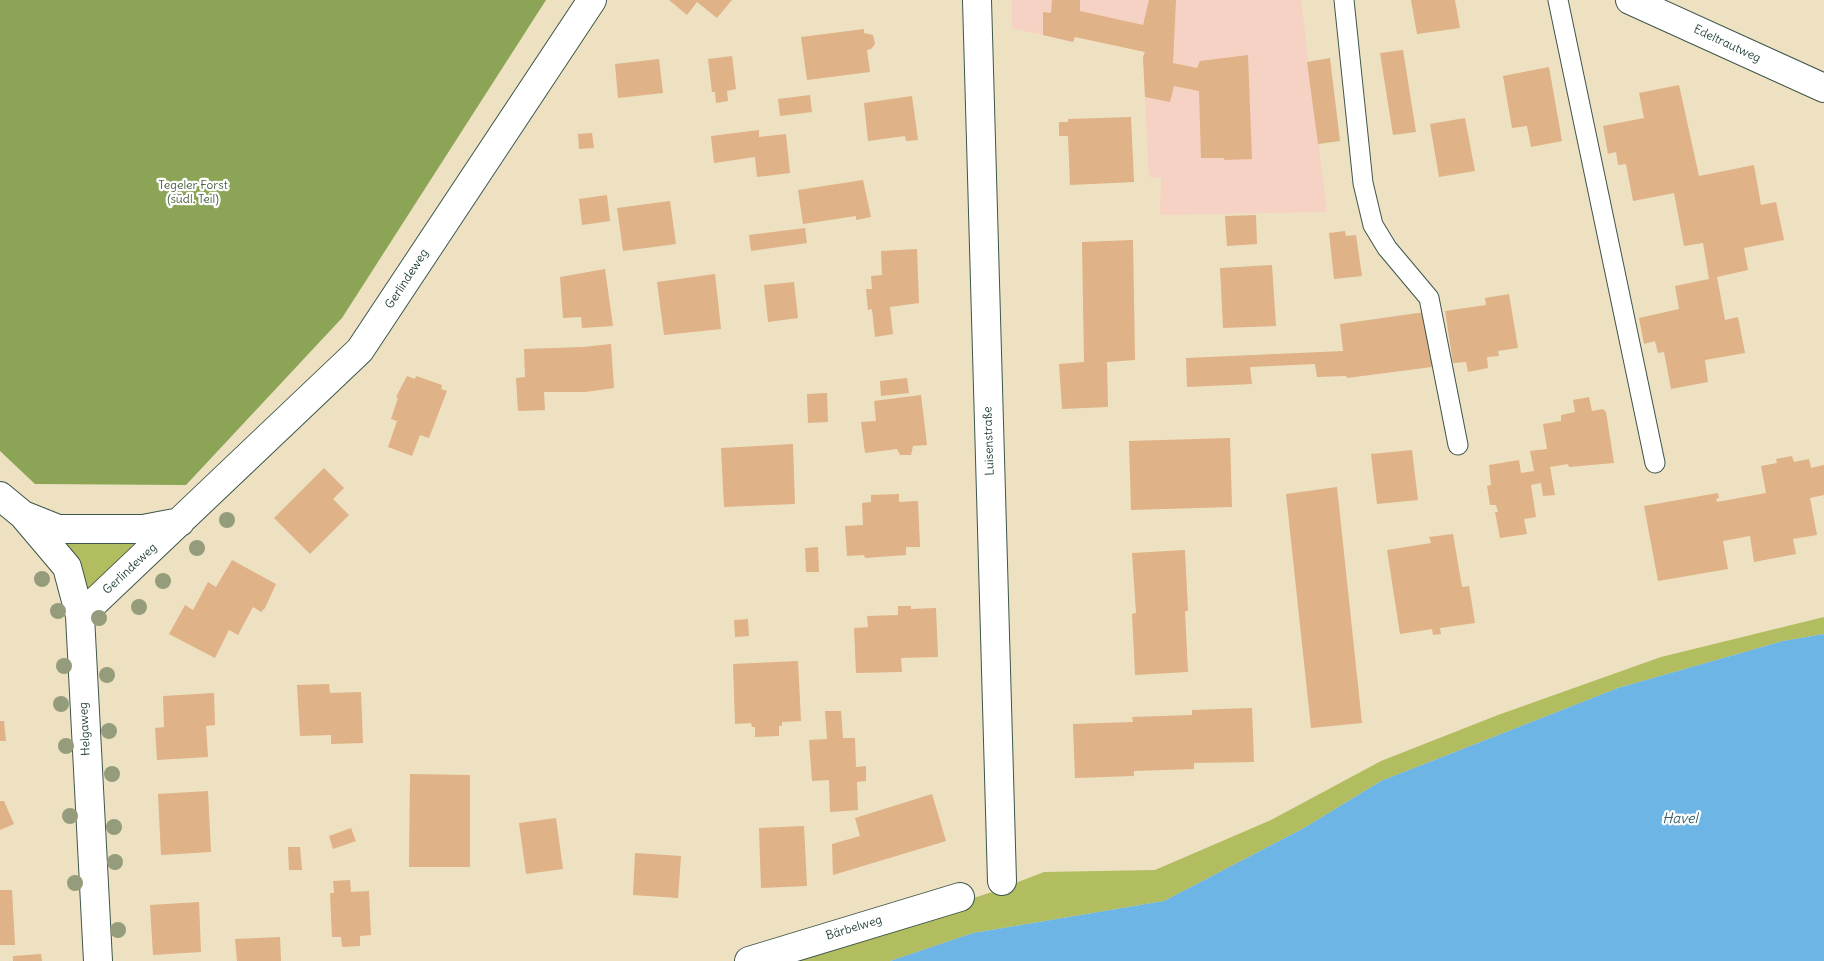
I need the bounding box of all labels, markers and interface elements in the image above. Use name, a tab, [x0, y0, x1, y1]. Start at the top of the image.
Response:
street label: Edeltrautweg	[1691, 22, 1763, 66]
park label: Tegeler Forst (südl. Teil)	[158, 179, 228, 207]
street label: Gerlindeweg	[382, 246, 432, 312]
street label: Luisenstraße	[981, 406, 997, 476]
street label: Gerlindeweg	[100, 540, 160, 598]
street label: Helgaweg	[76, 702, 94, 756]
water label: Havel	[1662, 811, 1698, 827]
street label: Bärbelweg	[824, 913, 884, 943]

